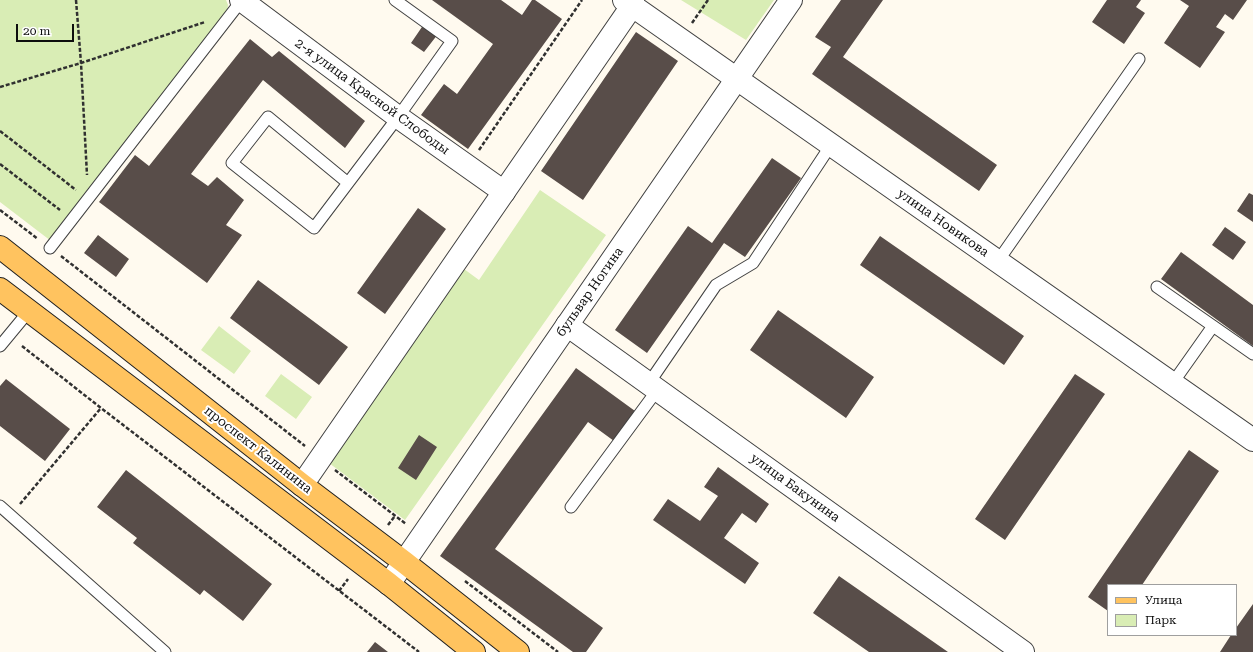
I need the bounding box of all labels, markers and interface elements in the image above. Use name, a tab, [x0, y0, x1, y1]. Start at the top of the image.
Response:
scale bar	[18, 16, 76, 42]
text: 20 m	[23, 24, 50, 38]
street label: 2-я улица Красной Слободы	[292, 36, 452, 158]
street label: улица Новикова	[894, 186, 992, 260]
street label: бульвар Ногина	[553, 244, 627, 340]
street label: проспект Калинина	[201, 403, 315, 497]
street label: улица Бакунина	[747, 450, 843, 526]
legend	[1107, 584, 1237, 636]
text: Улица	[1145, 593, 1182, 607]
text: Парк	[1145, 613, 1177, 627]

